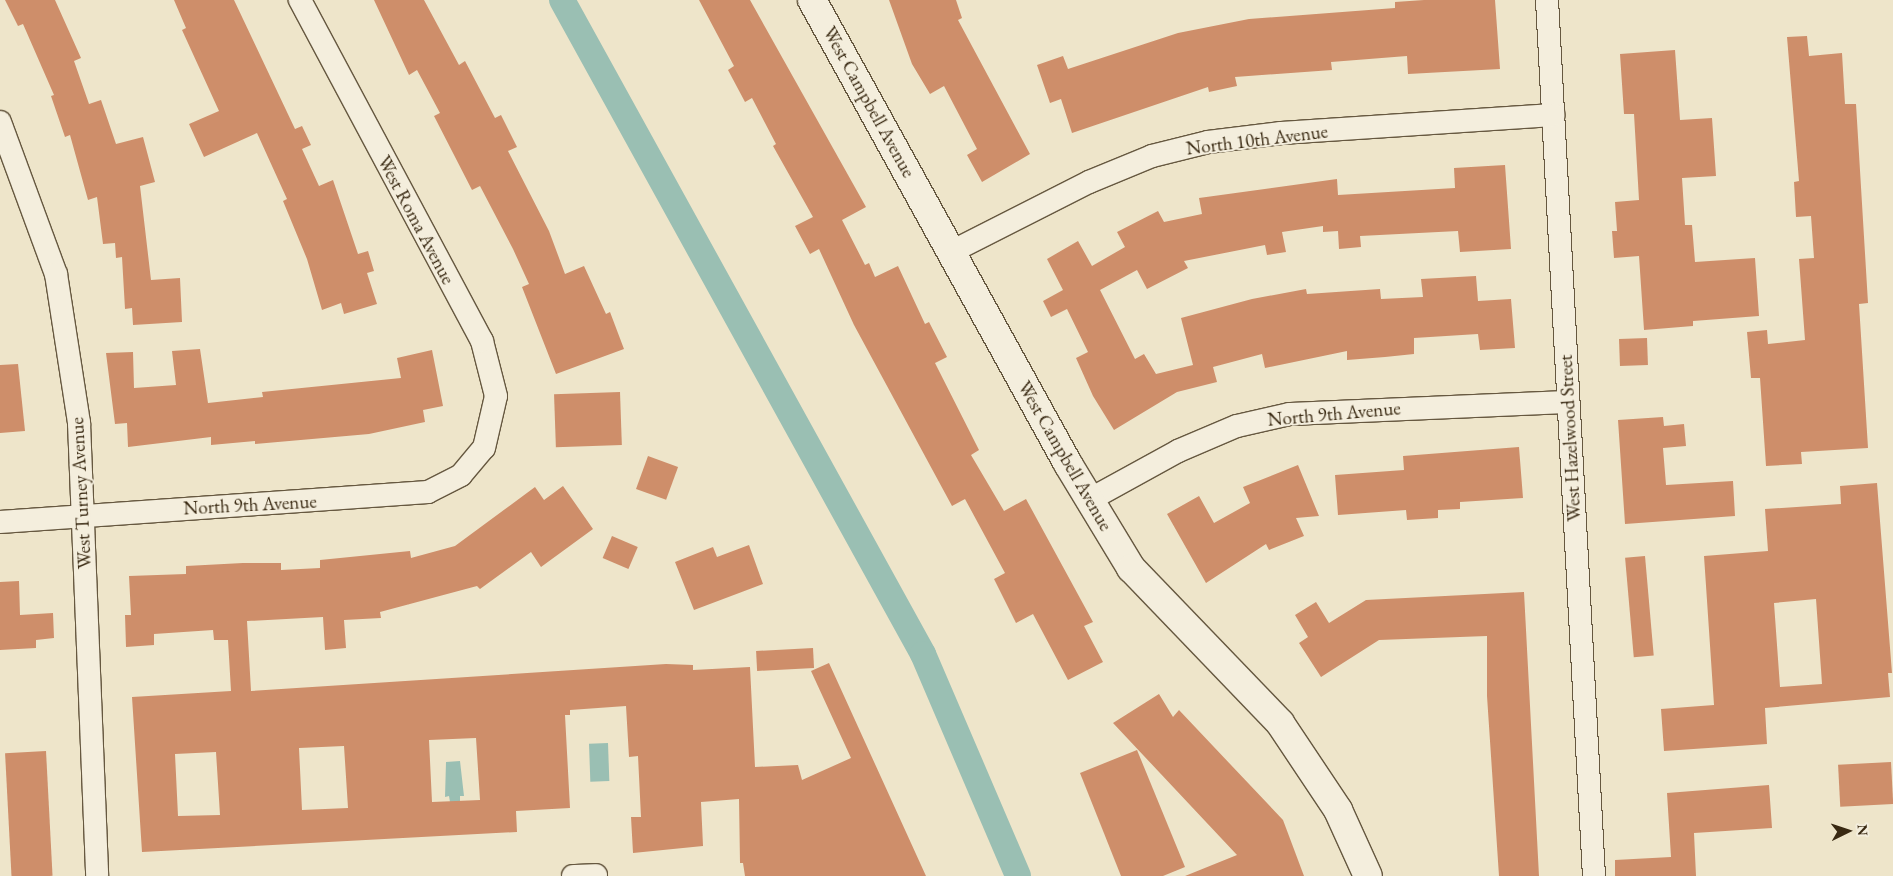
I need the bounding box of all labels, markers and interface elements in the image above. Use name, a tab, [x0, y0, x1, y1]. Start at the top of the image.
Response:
street label: West Campbell Avenue	[818, 22, 920, 182]
street label: North 10th Avenue	[1185, 120, 1329, 160]
street label: West Roma Avenue	[372, 152, 460, 288]
street label: West Hazelwood Street	[1554, 354, 1586, 522]
street label: West Campbell Avenue	[1013, 377, 1117, 535]
street label: North 9th Avenue	[1266, 397, 1402, 431]
street label: West Turney Avenue	[66, 417, 96, 569]
street label: North 9th Avenue	[183, 490, 317, 520]
north arrow	[1823, 806, 1873, 856]
text: N	[1854, 824, 1872, 836]

